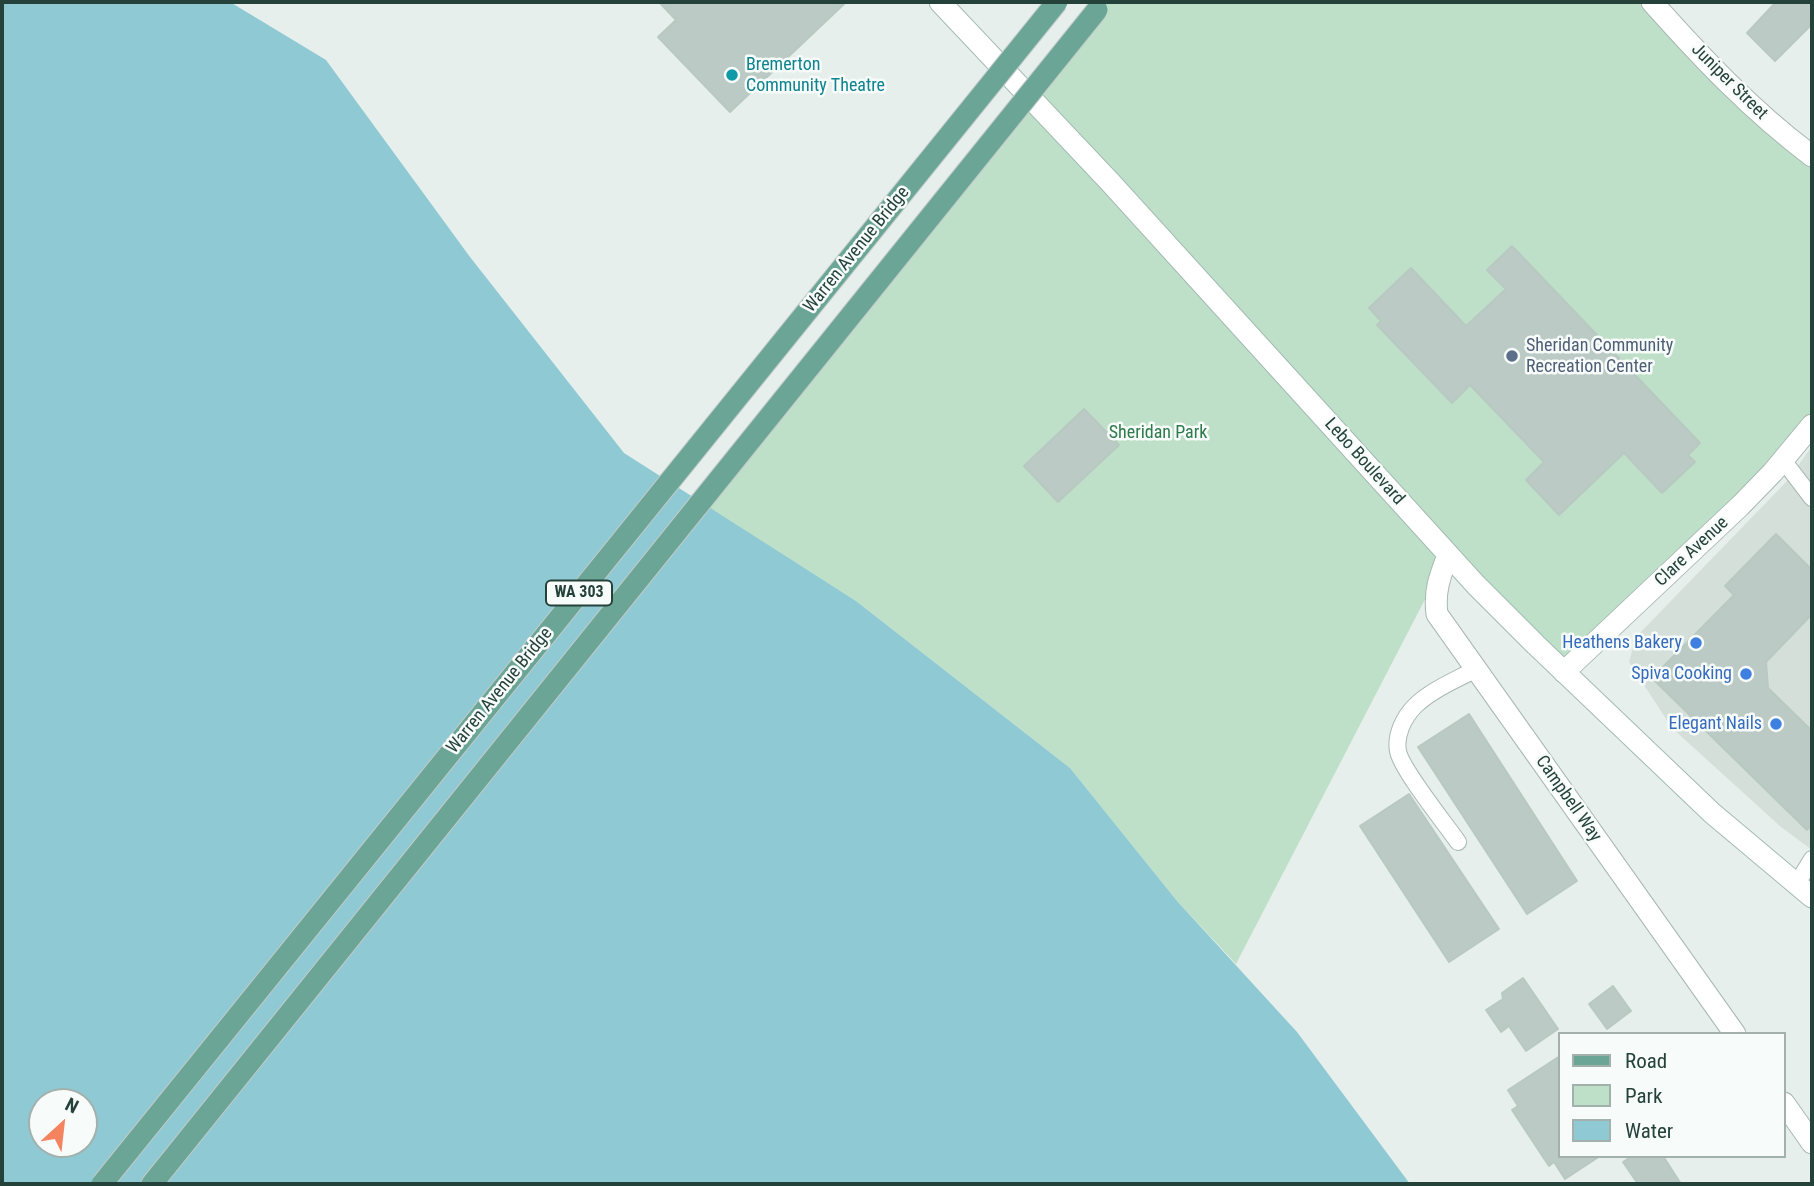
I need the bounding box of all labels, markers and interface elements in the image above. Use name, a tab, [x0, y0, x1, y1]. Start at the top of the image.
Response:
street label: Juniper Street	[1686, 39, 1772, 125]
place label: Bremerton Community Theatre	[746, 54, 885, 96]
marker: Bremerton Community Theatre	[724, 67, 740, 83]
street label: Warren Avenue Bridge	[800, 183, 914, 317]
place label: Sheridan Community Recreation Center	[1526, 335, 1673, 378]
marker: Sheridan Community Recreation Center	[1504, 348, 1520, 364]
street label: Lebo Boulevard	[1319, 414, 1409, 510]
park label: Sheridan Park	[1109, 422, 1207, 444]
street label: Clare Avenue	[1651, 513, 1733, 591]
road number: WA 303	[546, 580, 612, 606]
street label: Warren Avenue Bridge	[443, 624, 557, 758]
place label: Heathens Bakery	[1562, 632, 1682, 654]
marker: Heathens Bakery	[1688, 635, 1704, 651]
place label: Spiva Cooking	[1631, 663, 1732, 685]
marker: Spiva Cooking	[1738, 666, 1754, 682]
place label: Elegant Nails	[1669, 713, 1762, 735]
marker: Elegant Nails	[1768, 716, 1784, 732]
street label: Campbell Way	[1530, 752, 1606, 846]
legend	[1559, 1032, 1786, 1158]
text: Road	[1625, 1049, 1667, 1073]
text: Park	[1625, 1084, 1662, 1108]
north arrow	[28, 1088, 98, 1158]
text: N	[61, 1093, 82, 1119]
text: Water	[1625, 1119, 1673, 1143]

